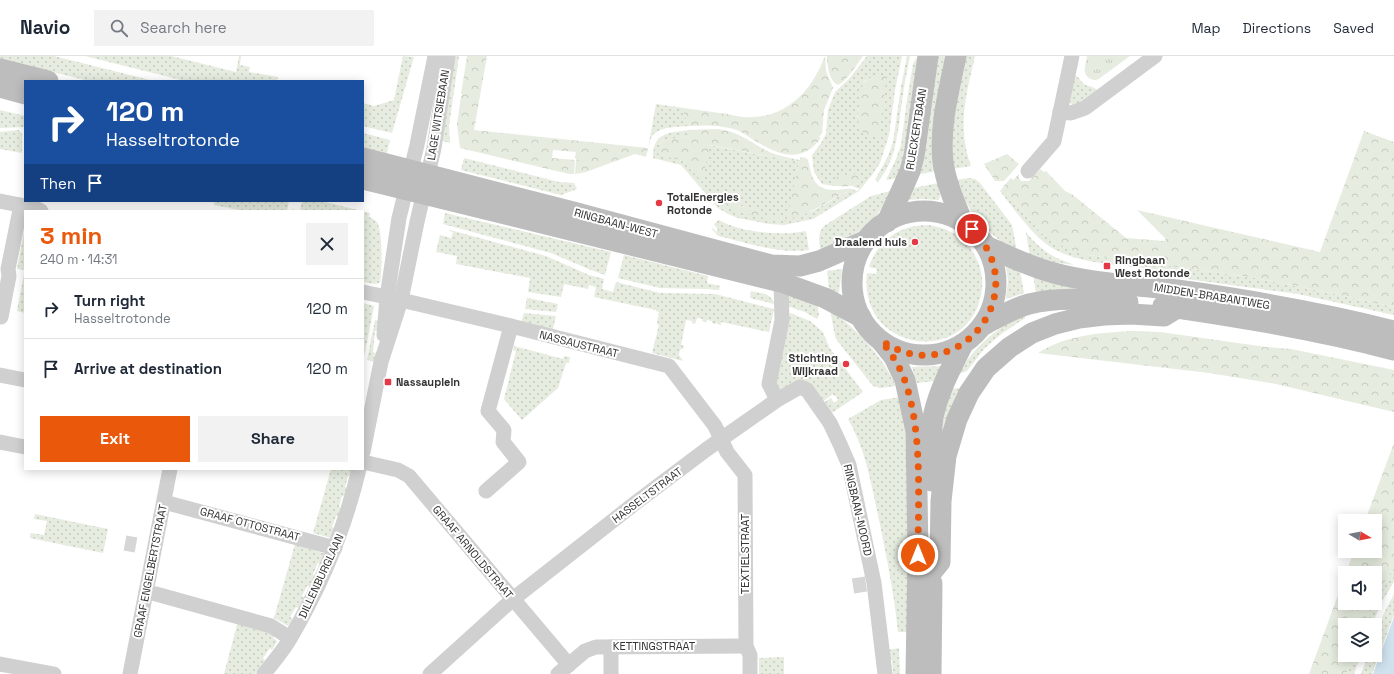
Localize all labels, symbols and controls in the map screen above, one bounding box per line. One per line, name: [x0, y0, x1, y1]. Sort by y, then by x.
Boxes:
search box: [94, 10, 374, 46]
text: Navio: [20, 15, 70, 40]
icon: search: [108, 17, 130, 39]
text: Search here: [140, 18, 227, 37]
text: Map: [1191, 19, 1221, 37]
text: Directions: [1243, 19, 1311, 37]
text: Saved: [1333, 19, 1374, 37]
street label: LAGE WITSIEBAAN: [424, 69, 452, 161]
street label: RUECKERTBAAN: [903, 87, 929, 171]
text: 120 m: [106, 93, 184, 129]
icon: right: [40, 96, 92, 148]
text: Hasseltrotonde: [106, 128, 240, 151]
icon: arrive: [84, 172, 106, 194]
text: Then: [40, 174, 76, 193]
place label: TotalEnergies Rotonde: [667, 190, 739, 217]
marker: TotalEnergies Rotonde: [654, 198, 664, 208]
street label: RINGBAAN-WEST: [573, 205, 660, 241]
pin: [955, 212, 989, 246]
icon: arrive: [961, 218, 983, 240]
text: 3 min: [40, 220, 102, 251]
button: close: [306, 223, 348, 265]
place label: Draaiend huis: [835, 235, 907, 249]
marker: Draaiend huis: [910, 237, 920, 247]
text: 240 m · 14:31: [40, 251, 118, 268]
place label: Ringbaan West Rotonde: [1115, 253, 1190, 280]
marker: Ringbaan West Rotonde: [1102, 261, 1112, 271]
street label: MIDDEN-BRABANTWEG: [1153, 280, 1271, 312]
text: Turn right: [74, 291, 145, 310]
icon: right: [40, 298, 62, 320]
text: 120 m: [306, 299, 348, 318]
text: Hasseltrotonde: [74, 310, 171, 327]
street label: NASSAUSTRAAT: [538, 327, 621, 361]
place label: Stichting Wijkraad: [789, 351, 838, 378]
icon: arrive: [40, 358, 62, 380]
text: Arrive at destination: [74, 359, 222, 378]
text: 120 m: [306, 359, 348, 378]
marker: Stichting Wijkraad: [841, 359, 851, 369]
place label: Nassauplein: [396, 375, 460, 389]
marker: Nassauplein: [383, 377, 393, 387]
button: Exit: [40, 416, 190, 462]
button: Share: [198, 416, 348, 462]
street label: RINGBAAN-NOORD: [841, 463, 875, 557]
street label: HASSELTSTRAAT: [609, 464, 685, 526]
street label: GRAAF ARNOLDSTRAAT: [430, 502, 517, 602]
street label: GRAAF ENGELBERTSTRAAT: [130, 503, 170, 639]
street label: GRAAF OTTOSTRAAT: [198, 504, 302, 544]
street label: TEXTIELSTRAAT: [738, 513, 752, 594]
north arrow: [1338, 514, 1382, 558]
map controls: [1338, 514, 1382, 662]
street label: DILLENBURGLAAN: [295, 532, 347, 620]
position arrow: [897, 534, 939, 576]
button: sound: [1338, 566, 1382, 610]
button: layers: [1338, 618, 1382, 662]
street label: KETTINGSTRAAT: [613, 639, 696, 653]

